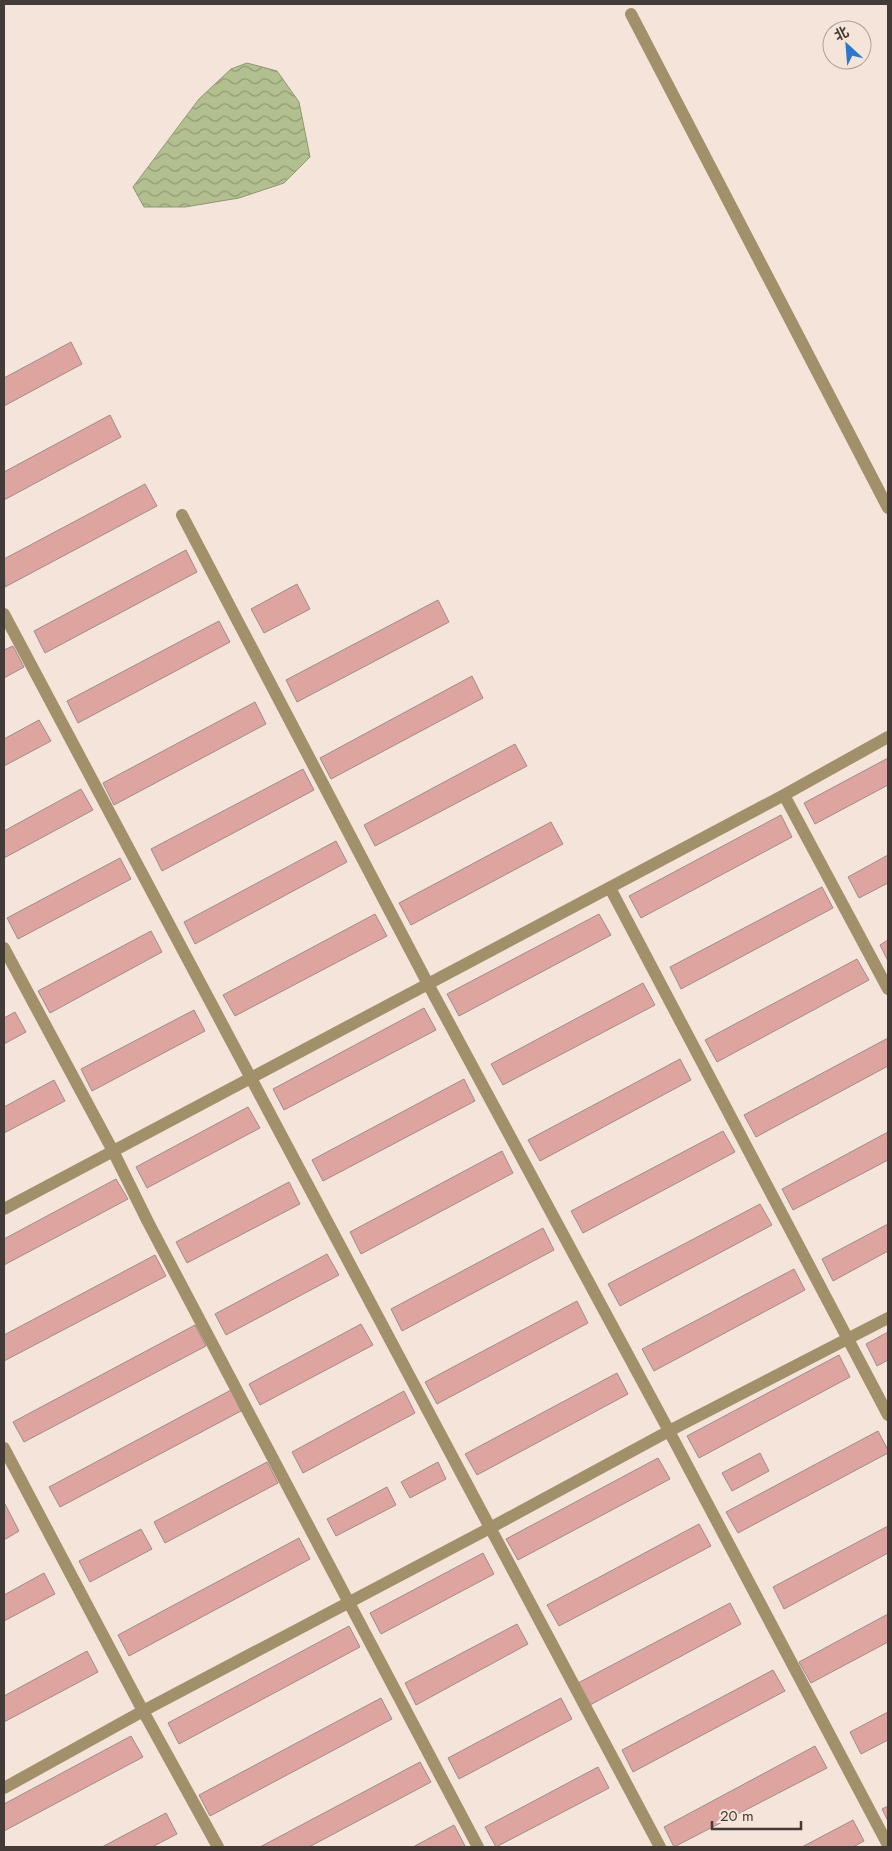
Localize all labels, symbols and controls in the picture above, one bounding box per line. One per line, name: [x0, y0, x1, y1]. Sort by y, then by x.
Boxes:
north arrow: [822, 20, 872, 70]
text: 北: [831, 21, 852, 45]
scale bar: [712, 1798, 801, 1830]
text: 20 m: [720, 1805, 754, 1827]

